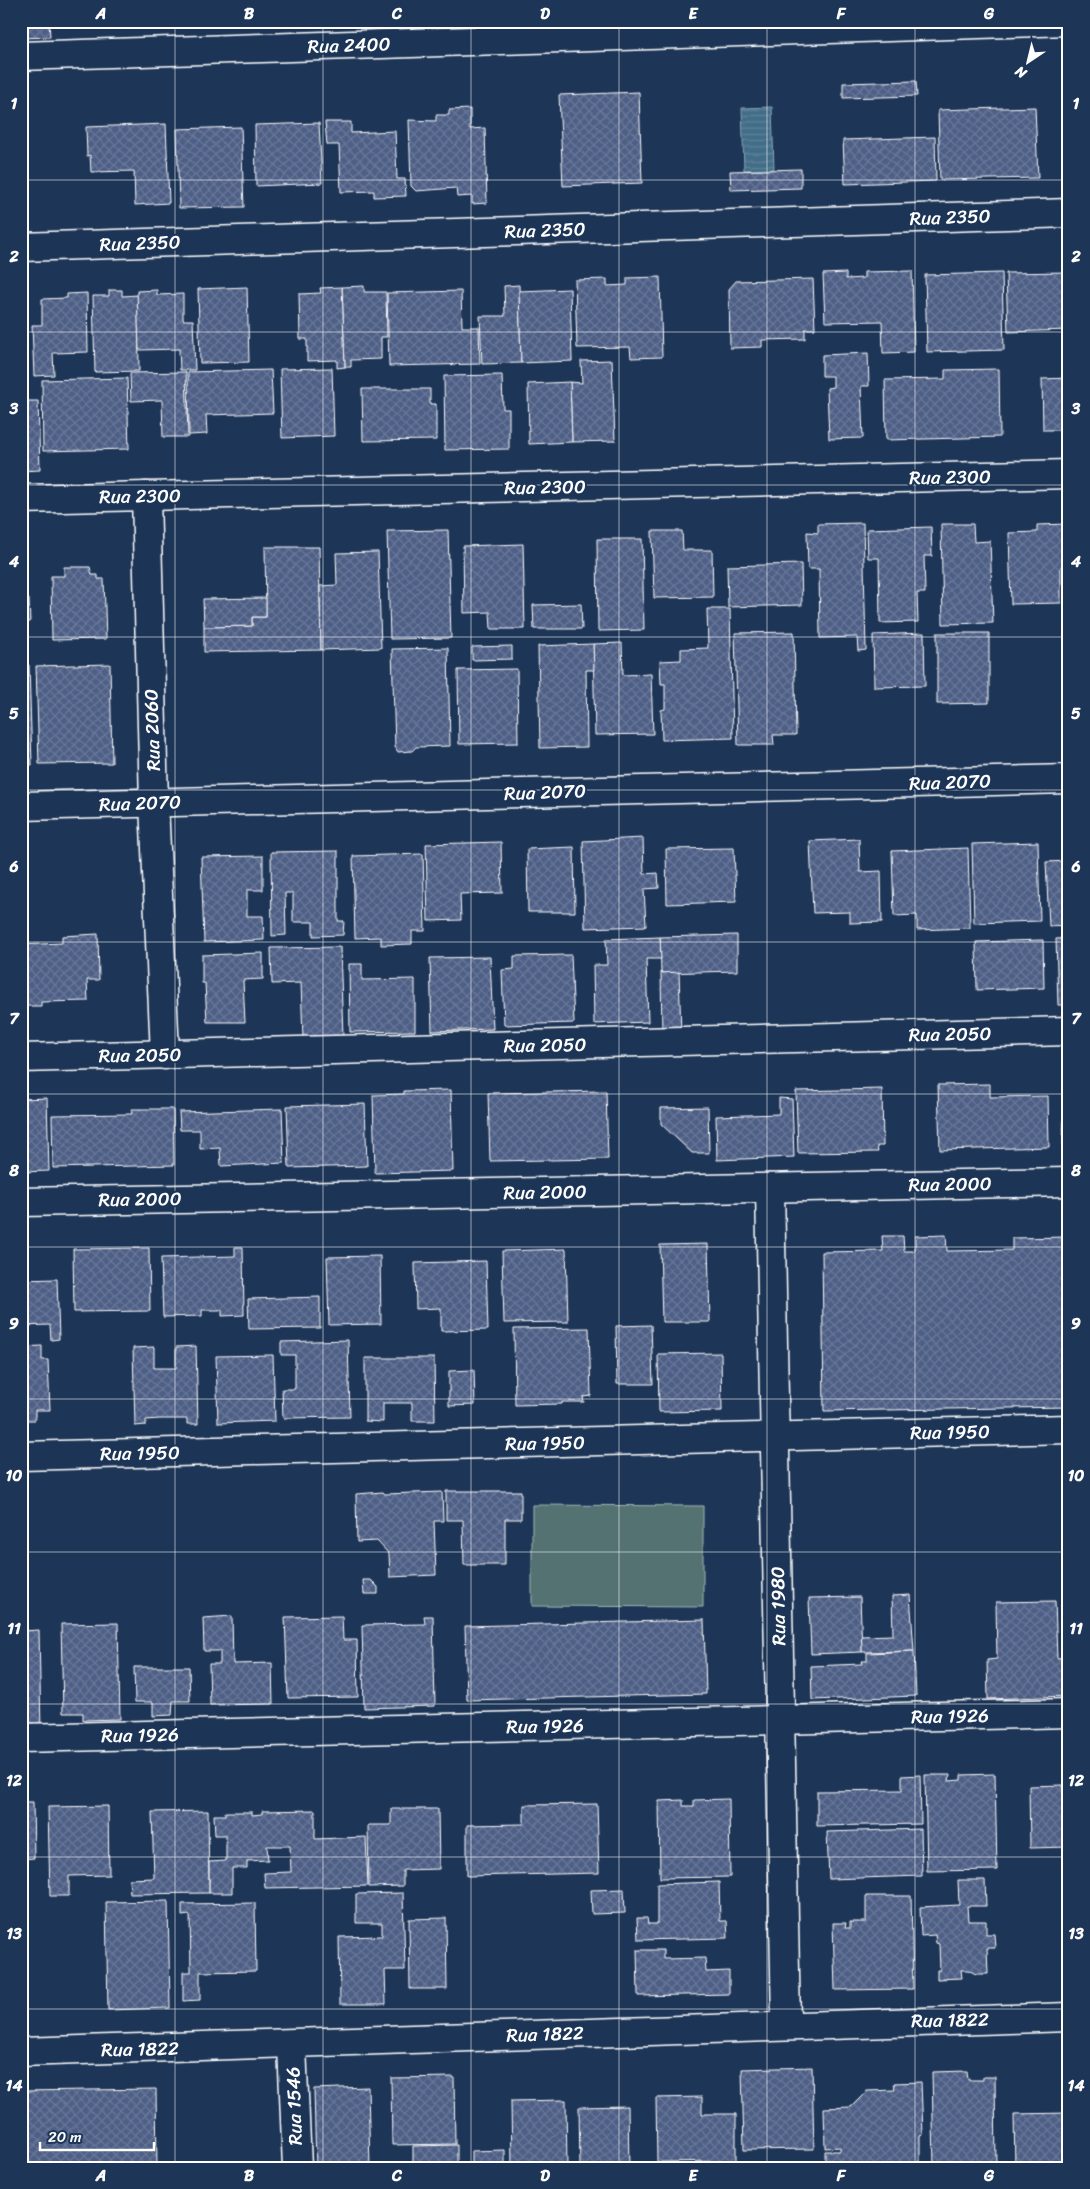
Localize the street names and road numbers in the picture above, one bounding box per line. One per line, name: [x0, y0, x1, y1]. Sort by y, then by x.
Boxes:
street label: Rua 2400: [307, 27, 391, 63]
street label: Rua 2350: [909, 199, 991, 235]
street label: Rua 2350: [504, 212, 586, 248]
street label: Rua 2350: [99, 225, 181, 261]
street label: Rua 2300: [909, 460, 991, 494]
street label: Rua 2300: [504, 470, 586, 504]
street label: Rua 2300: [99, 479, 181, 513]
street label: Rua 2060: [134, 688, 170, 772]
street label: Rua 2070: [908, 764, 992, 800]
street label: Rua 2070: [503, 774, 587, 810]
street label: Rua 2070: [98, 785, 182, 821]
street label: Rua 2050: [908, 1017, 992, 1051]
street label: Rua 2050: [503, 1028, 587, 1062]
street label: Rua 2050: [98, 1038, 182, 1072]
street label: Rua 2000: [908, 1167, 992, 1201]
street label: Rua 2000: [503, 1175, 587, 1209]
street label: Rua 2000: [98, 1182, 182, 1216]
street label: Rua 1950: [910, 1415, 990, 1449]
street label: Rua 1950: [505, 1426, 585, 1460]
street label: Rua 1950: [100, 1436, 180, 1470]
street label: Rua 1980: [761, 1566, 795, 1646]
street label: Rua 1926: [911, 1699, 989, 1733]
street label: Rua 1926: [506, 1709, 584, 1743]
street label: Rua 1926: [101, 1718, 179, 1752]
street label: Rua 1822: [911, 2003, 989, 2037]
street label: Rua 1822: [506, 2016, 584, 2052]
street label: Rua 1822: [101, 2032, 179, 2066]
street label: Rua 1546: [276, 2066, 312, 2146]

